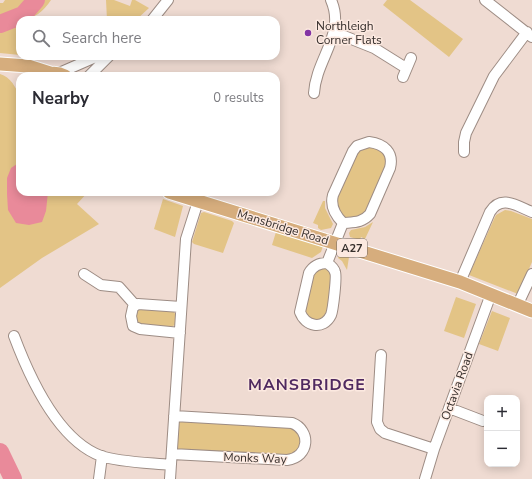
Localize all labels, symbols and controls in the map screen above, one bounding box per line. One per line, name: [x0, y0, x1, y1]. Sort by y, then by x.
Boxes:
search box: [16, 16, 280, 60]
place label: Northleigh Corner Flats: [316, 18, 382, 48]
icon: search: [30, 27, 52, 49]
text: Search here: [62, 28, 142, 48]
marker: Northleigh Corner Flats: [303, 28, 313, 38]
text: Nearby: [32, 87, 89, 110]
text: 0 results: [213, 89, 264, 107]
street label: Mansbridge Road: [235, 206, 331, 248]
road number: A27: [337, 239, 367, 257]
street label: Octavia Road: [437, 350, 477, 422]
district label: MANSBRIDGE: [248, 374, 366, 396]
map controls: [484, 395, 520, 467]
button: +: [484, 395, 520, 431]
button: −: [484, 431, 520, 467]
street label: Monks Way: [223, 449, 288, 467]

